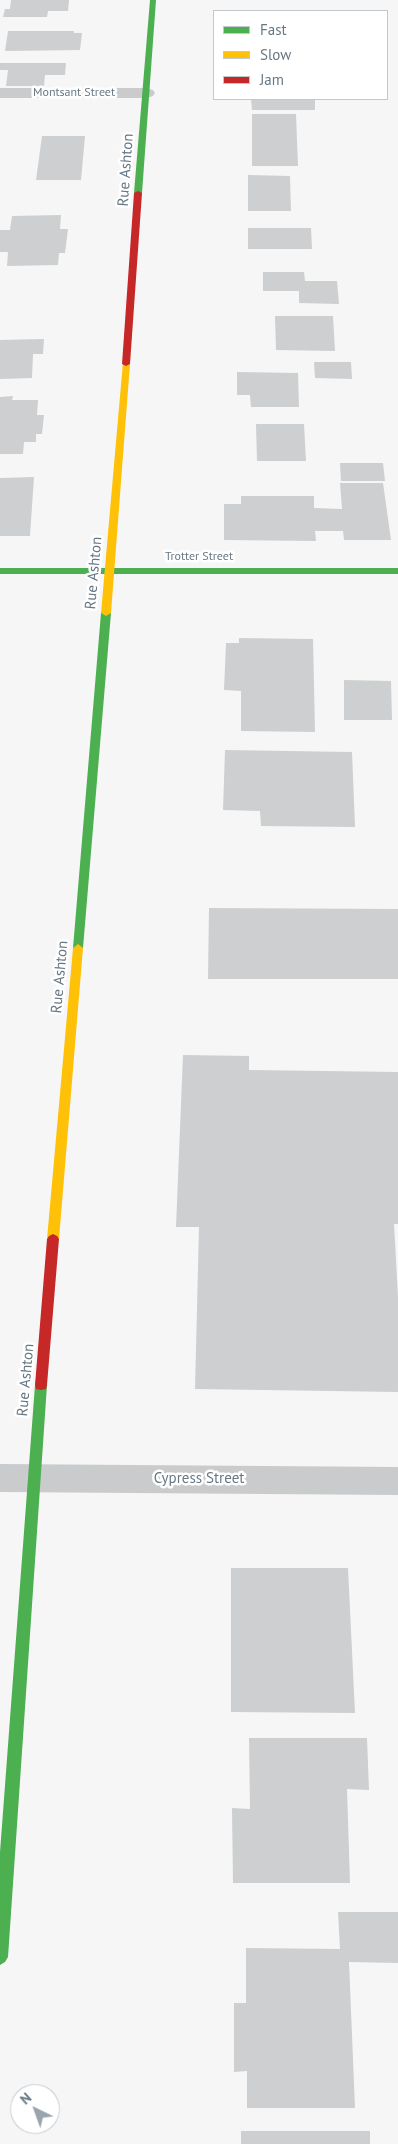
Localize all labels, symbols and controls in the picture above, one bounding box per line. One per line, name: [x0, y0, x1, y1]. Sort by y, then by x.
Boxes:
legend: [213, 10, 388, 100]
text: Fast: [260, 20, 287, 39]
text: Slow: [260, 45, 291, 64]
text: Jam: [260, 70, 284, 89]
street label: Montsant Street: [33, 86, 115, 100]
street label: Rue Ashton: [114, 133, 138, 207]
street label: Rue Ashton: [82, 536, 106, 610]
street label: Trotter Street: [165, 550, 233, 564]
street label: Rue Ashton: [48, 940, 72, 1014]
street label: Rue Ashton: [14, 1343, 38, 1417]
street label: Cypress Street: [154, 1470, 244, 1488]
north arrow: [10, 2084, 60, 2134]
text: N: [16, 2089, 35, 2108]

